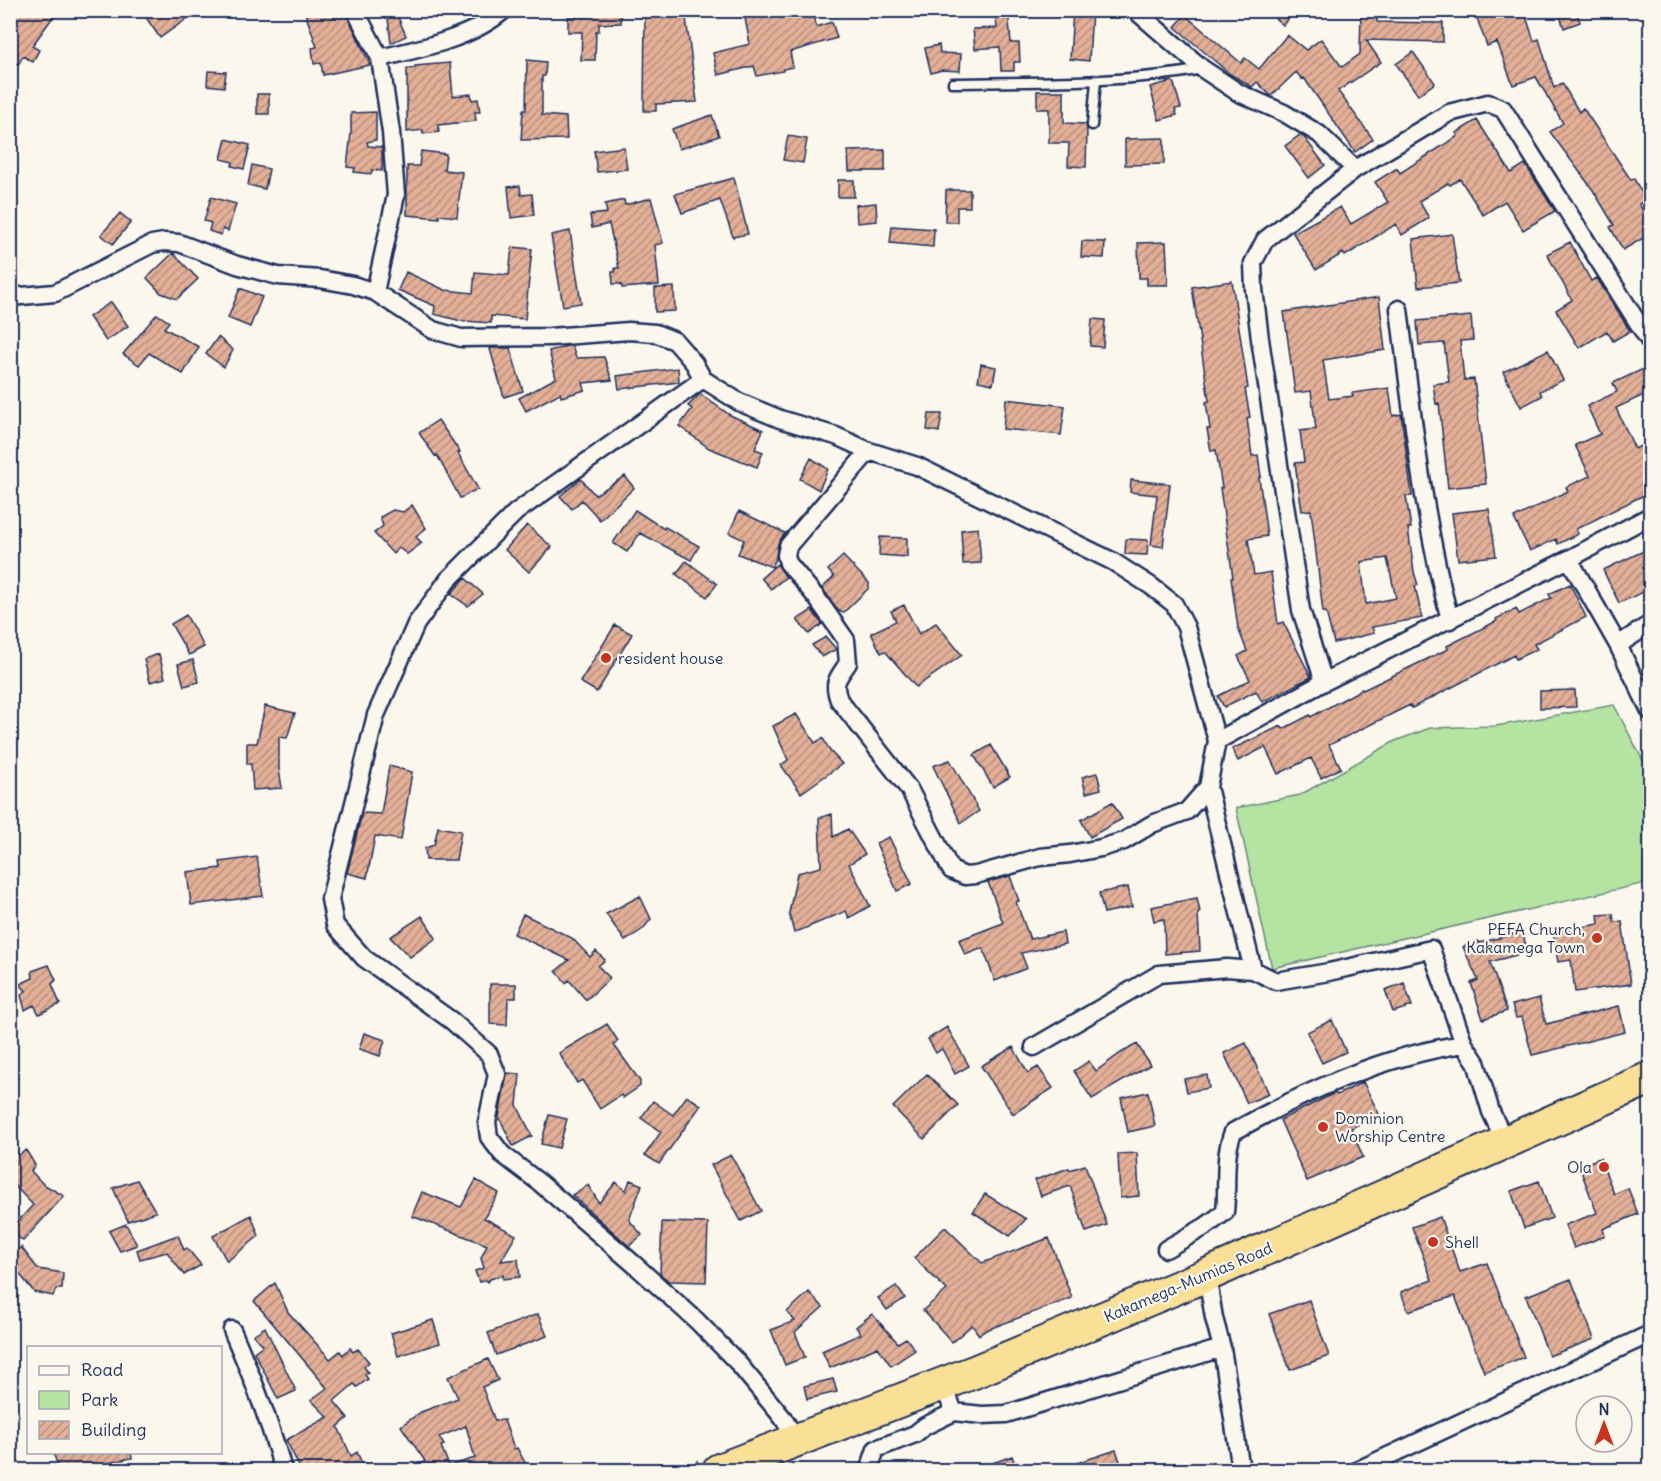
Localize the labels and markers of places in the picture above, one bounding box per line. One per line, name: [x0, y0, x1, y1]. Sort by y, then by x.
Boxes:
place label: resident house: [618, 648, 723, 668]
marker: resident house: [599, 651, 613, 665]
place label: PEFA Church, Kakamega Town: [1466, 919, 1585, 957]
marker: PEFA Church, Kakamega Town: [1590, 931, 1604, 945]
place label: Dominion Worship Centre: [1335, 1108, 1445, 1146]
marker: Dominion Worship Centre: [1316, 1120, 1330, 1134]
place label: Ola: [1567, 1157, 1592, 1177]
marker: Ola: [1597, 1160, 1611, 1174]
place label: Shell: [1445, 1232, 1479, 1252]
marker: Shell: [1426, 1235, 1440, 1249]

